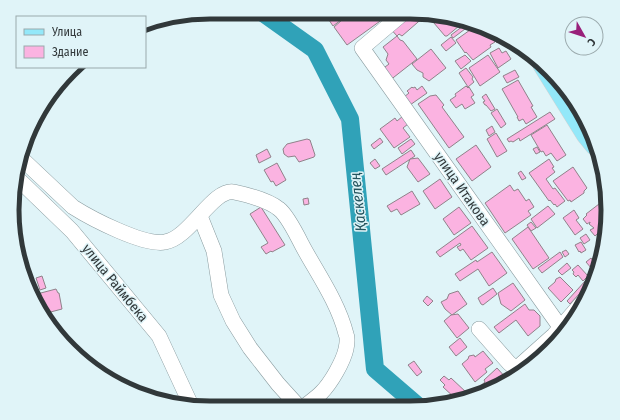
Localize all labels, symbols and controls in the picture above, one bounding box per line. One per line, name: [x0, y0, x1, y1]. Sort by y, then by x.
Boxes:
legend: [16, 16, 146, 68]
north arrow: [564, 16, 604, 56]
text: Улица: [51, 25, 82, 39]
text: С: [584, 36, 598, 48]
text: Здание: [52, 45, 88, 59]
street label: улица Итакова: [430, 149, 494, 229]
water label: Қаскелең: [346, 171, 370, 233]
street label: улица Раймбека: [78, 241, 152, 325]

